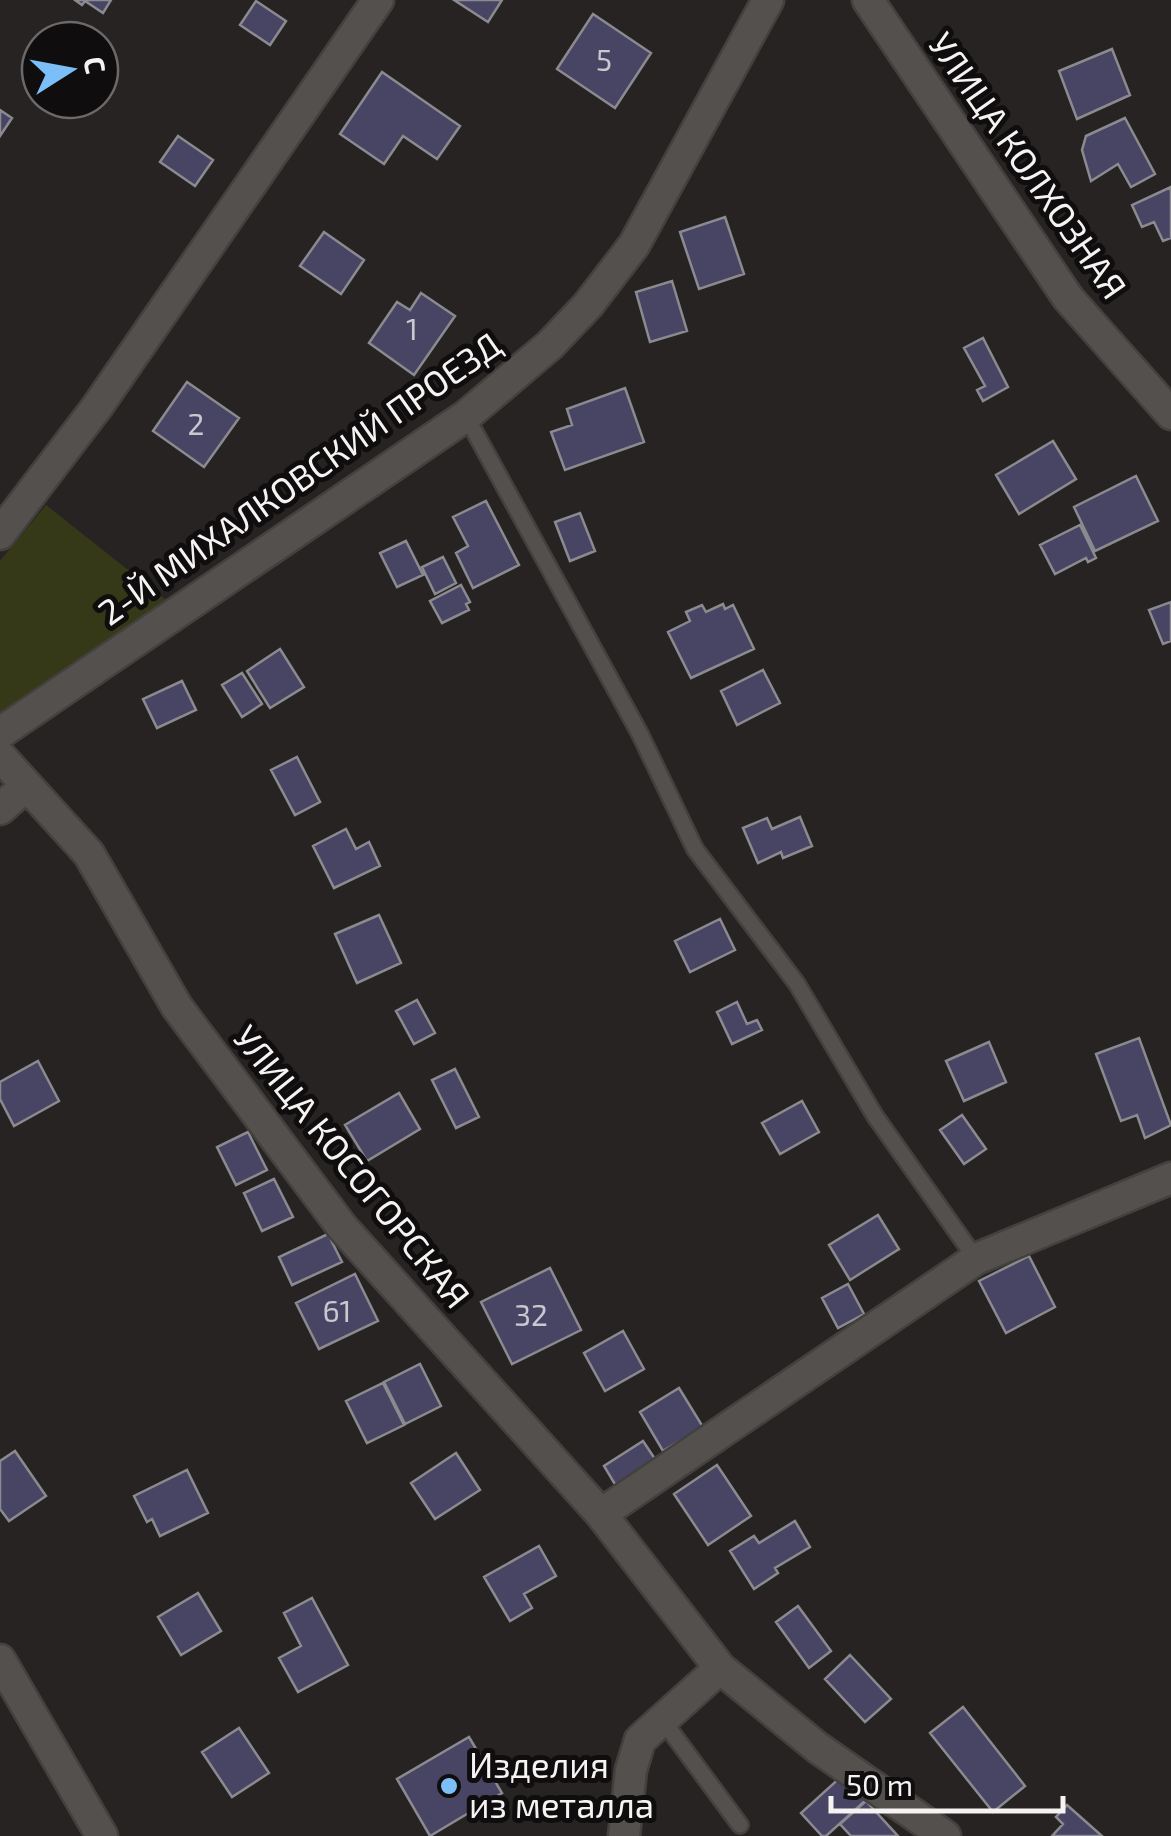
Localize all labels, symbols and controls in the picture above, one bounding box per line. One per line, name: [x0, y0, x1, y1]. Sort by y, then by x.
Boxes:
north arrow: [20, 20, 120, 120]
street label: УЛИЦА КОЛХОЗНАЯ: [921, 24, 1136, 306]
house number: 5: [596, 41, 612, 77]
text: С: [77, 54, 114, 76]
house number: 1: [406, 310, 418, 346]
street label: 2-Й МИХАЛКОВСКИЙ ПРОЕЗД: [90, 322, 508, 633]
house number: 2: [188, 405, 204, 441]
street label: УЛИЦА КОСОГОРСКАЯ: [226, 1016, 480, 1316]
house number: 61: [322, 1292, 352, 1328]
house number: 32: [514, 1296, 548, 1332]
place label: Изделия из металла: [469, 1743, 654, 1825]
scale bar: [831, 1751, 1064, 1813]
text: 50 m: [846, 1766, 913, 1802]
marker: Изделия из металла: [438, 1775, 460, 1797]

